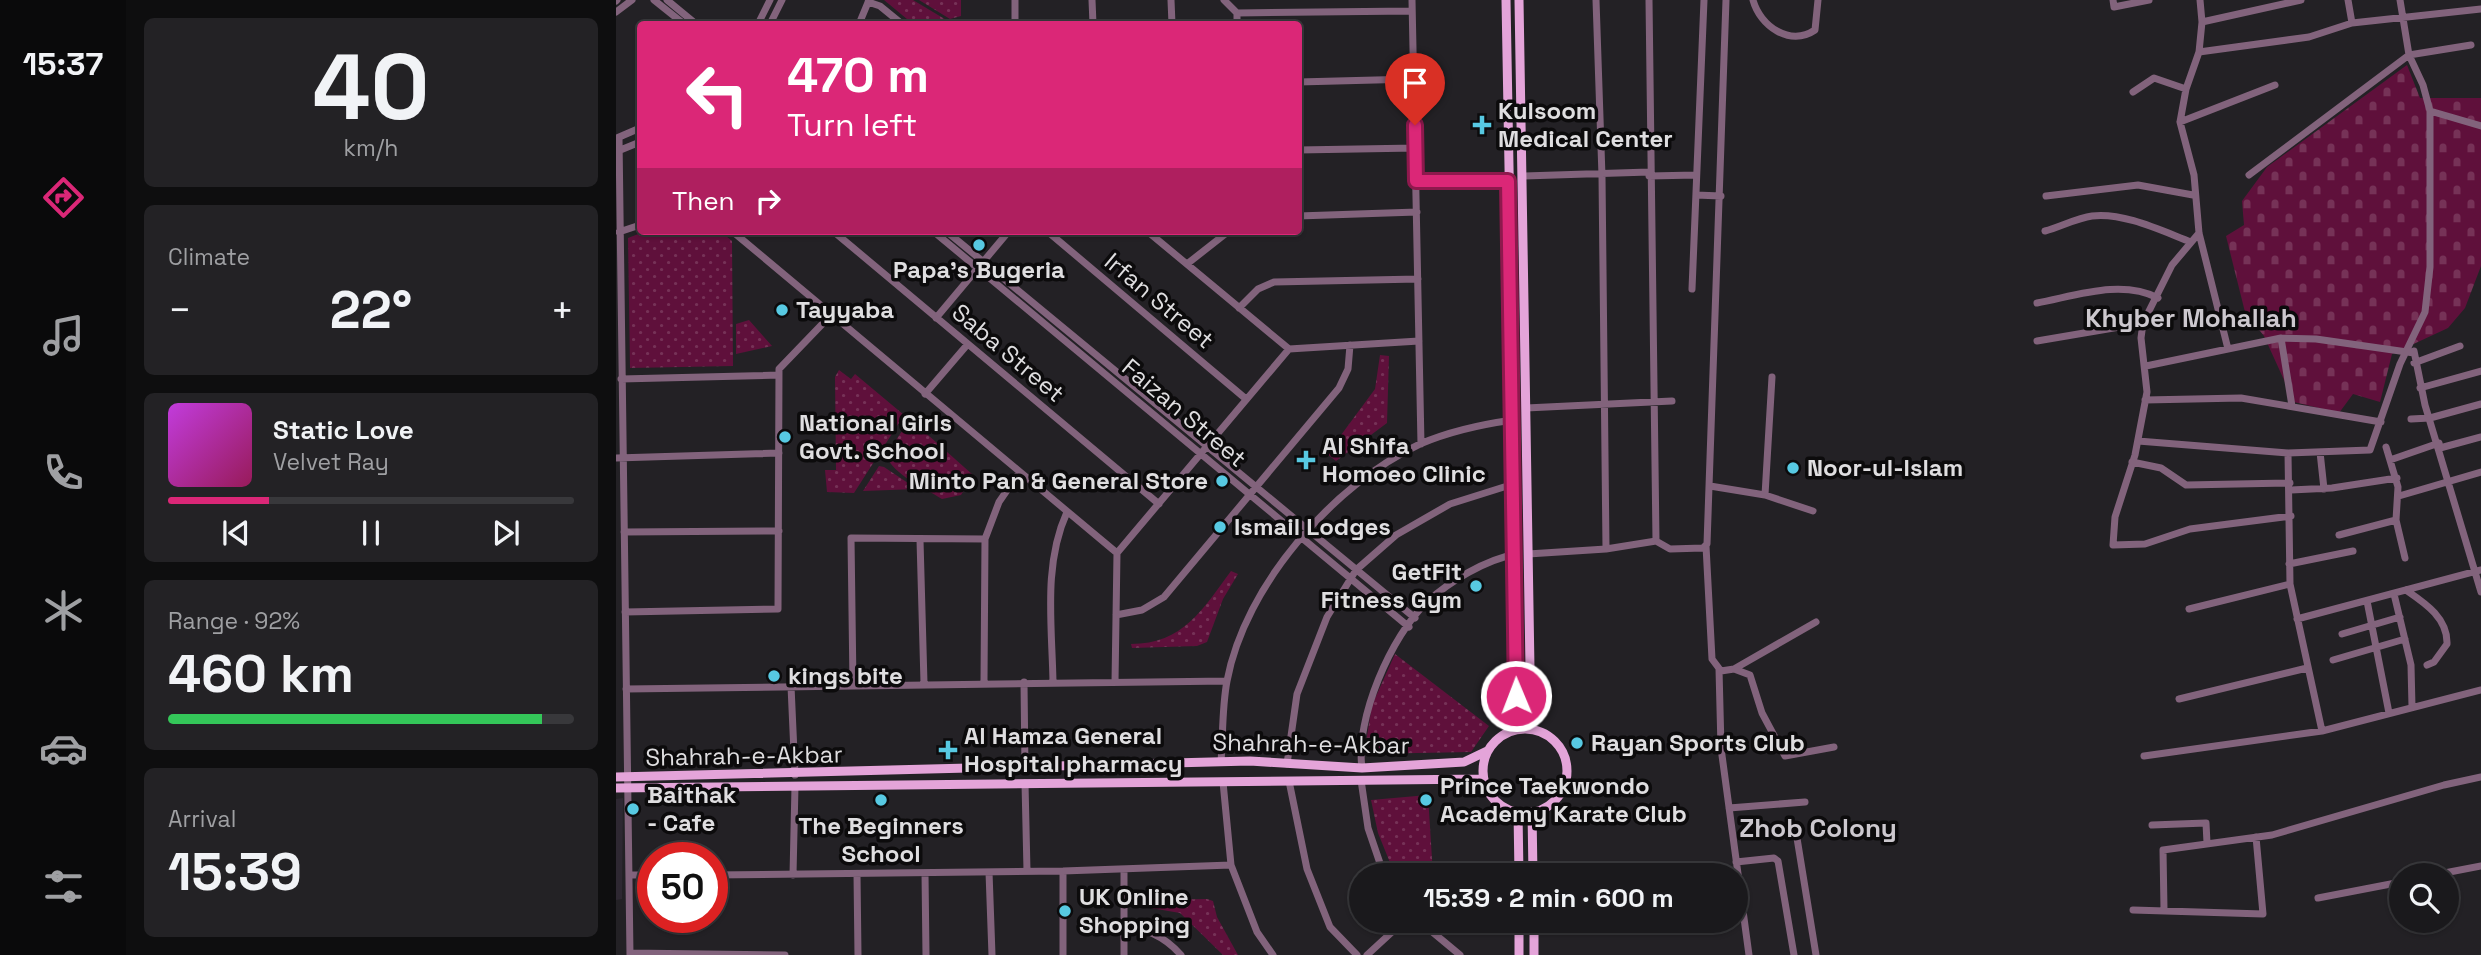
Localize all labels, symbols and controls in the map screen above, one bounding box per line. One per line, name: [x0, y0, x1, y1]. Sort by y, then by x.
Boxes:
text: 40: [313, 29, 429, 146]
text: 15:37: [23, 44, 103, 84]
text: 470 m: [787, 44, 929, 106]
icon: left: [672, 49, 763, 140]
pin: [1385, 53, 1445, 125]
icon: arrive: [1396, 64, 1434, 102]
place label: Kulsoom Medical Center: [1498, 95, 1673, 154]
text: Turn left: [787, 105, 917, 145]
marker: Kulsoom Medical Center: [1472, 115, 1492, 135]
text: km/h: [344, 133, 398, 163]
icon: directions: [39, 173, 88, 222]
icon: right: [749, 182, 787, 220]
text: Then: [672, 184, 735, 218]
marker: Papa's Bugeria: [971, 237, 987, 253]
text: Climate: [168, 242, 250, 272]
street label: Irfan Street: [1098, 246, 1220, 355]
place label: Papa's Bugeria: [893, 254, 1065, 285]
text: 22°: [330, 277, 412, 343]
text: −: [168, 286, 192, 334]
text: +: [550, 286, 574, 334]
place label: Tayyaba: [796, 294, 894, 325]
street label: Saba Street: [946, 297, 1071, 409]
district label: Khyber Mohallah: [2085, 301, 2297, 335]
marker: Tayyaba: [774, 302, 790, 318]
icon: music: [39, 311, 88, 360]
street label: Faizan Street: [1116, 352, 1253, 474]
place label: National Girls Govt. School: [799, 407, 952, 466]
text: Static Love: [273, 413, 414, 447]
marker: National Girls Govt. School: [777, 429, 793, 445]
place label: Al Shifa Homoeo Clinic: [1322, 430, 1486, 489]
text: Velvet Ray: [273, 447, 389, 477]
icon: phone: [39, 448, 88, 497]
marker: Al Shifa Homoeo Clinic: [1296, 450, 1316, 470]
place label: Noor-ul-Islam: [1807, 452, 1963, 483]
marker: Noor-ul-Islam: [1785, 460, 1801, 476]
place label: Minto Pan & General Store: [909, 465, 1208, 496]
marker: Minto Pan & General Store: [1214, 473, 1230, 489]
place label: Ismail Lodges: [1234, 511, 1391, 542]
icon: previous: [217, 514, 255, 552]
icon: pause: [352, 514, 390, 552]
icon: next: [487, 514, 525, 552]
marker: Ismail Lodges: [1212, 519, 1228, 535]
place label: GetFit Fitness Gym: [1321, 556, 1462, 615]
marker: GetFit Fitness Gym: [1468, 578, 1484, 594]
icon: climate: [39, 586, 88, 635]
text: Range · 92%: [168, 606, 300, 636]
text: 460 km: [168, 641, 354, 707]
position arrow: [1479, 659, 1553, 733]
place label: kings bite: [788, 660, 903, 691]
marker: kings bite: [766, 668, 782, 684]
place label: Al Hamza General Hospital pharmacy: [964, 720, 1182, 779]
icon: car: [39, 724, 88, 773]
street label: Shahrah-e-Akbar: [1212, 726, 1410, 761]
place label: Rayan Sports Club: [1591, 727, 1805, 758]
marker: Rayan Sports Club: [1569, 735, 1585, 751]
street label: Shahrah-e-Akbar: [645, 738, 843, 773]
marker: Al Hamza General Hospital pharmacy: [938, 740, 958, 760]
place label: Prince Taekwondo Academy Karate Club: [1440, 770, 1687, 829]
place label: Baithak - Cafe: [647, 779, 737, 838]
marker: The Beginners School: [873, 792, 889, 808]
marker: Prince Taekwondo Academy Karate Club: [1418, 792, 1434, 808]
marker: Baithak - Cafe: [625, 801, 641, 817]
text: Arrival: [168, 804, 236, 834]
place label: The Beginners School: [798, 810, 964, 869]
district label: Zhob Colony: [1739, 811, 1897, 845]
text: 15:39: [168, 839, 302, 905]
speed limit sign: 50: [637, 842, 728, 933]
icon: filters: [39, 862, 88, 911]
map controls: [2389, 863, 2459, 933]
button: search: [2389, 863, 2459, 933]
place label: UK Online Shopping: [1079, 881, 1190, 940]
text: 15:39 · 2 min · 600 m: [1423, 881, 1674, 915]
marker: UK Online Shopping: [1057, 903, 1073, 919]

